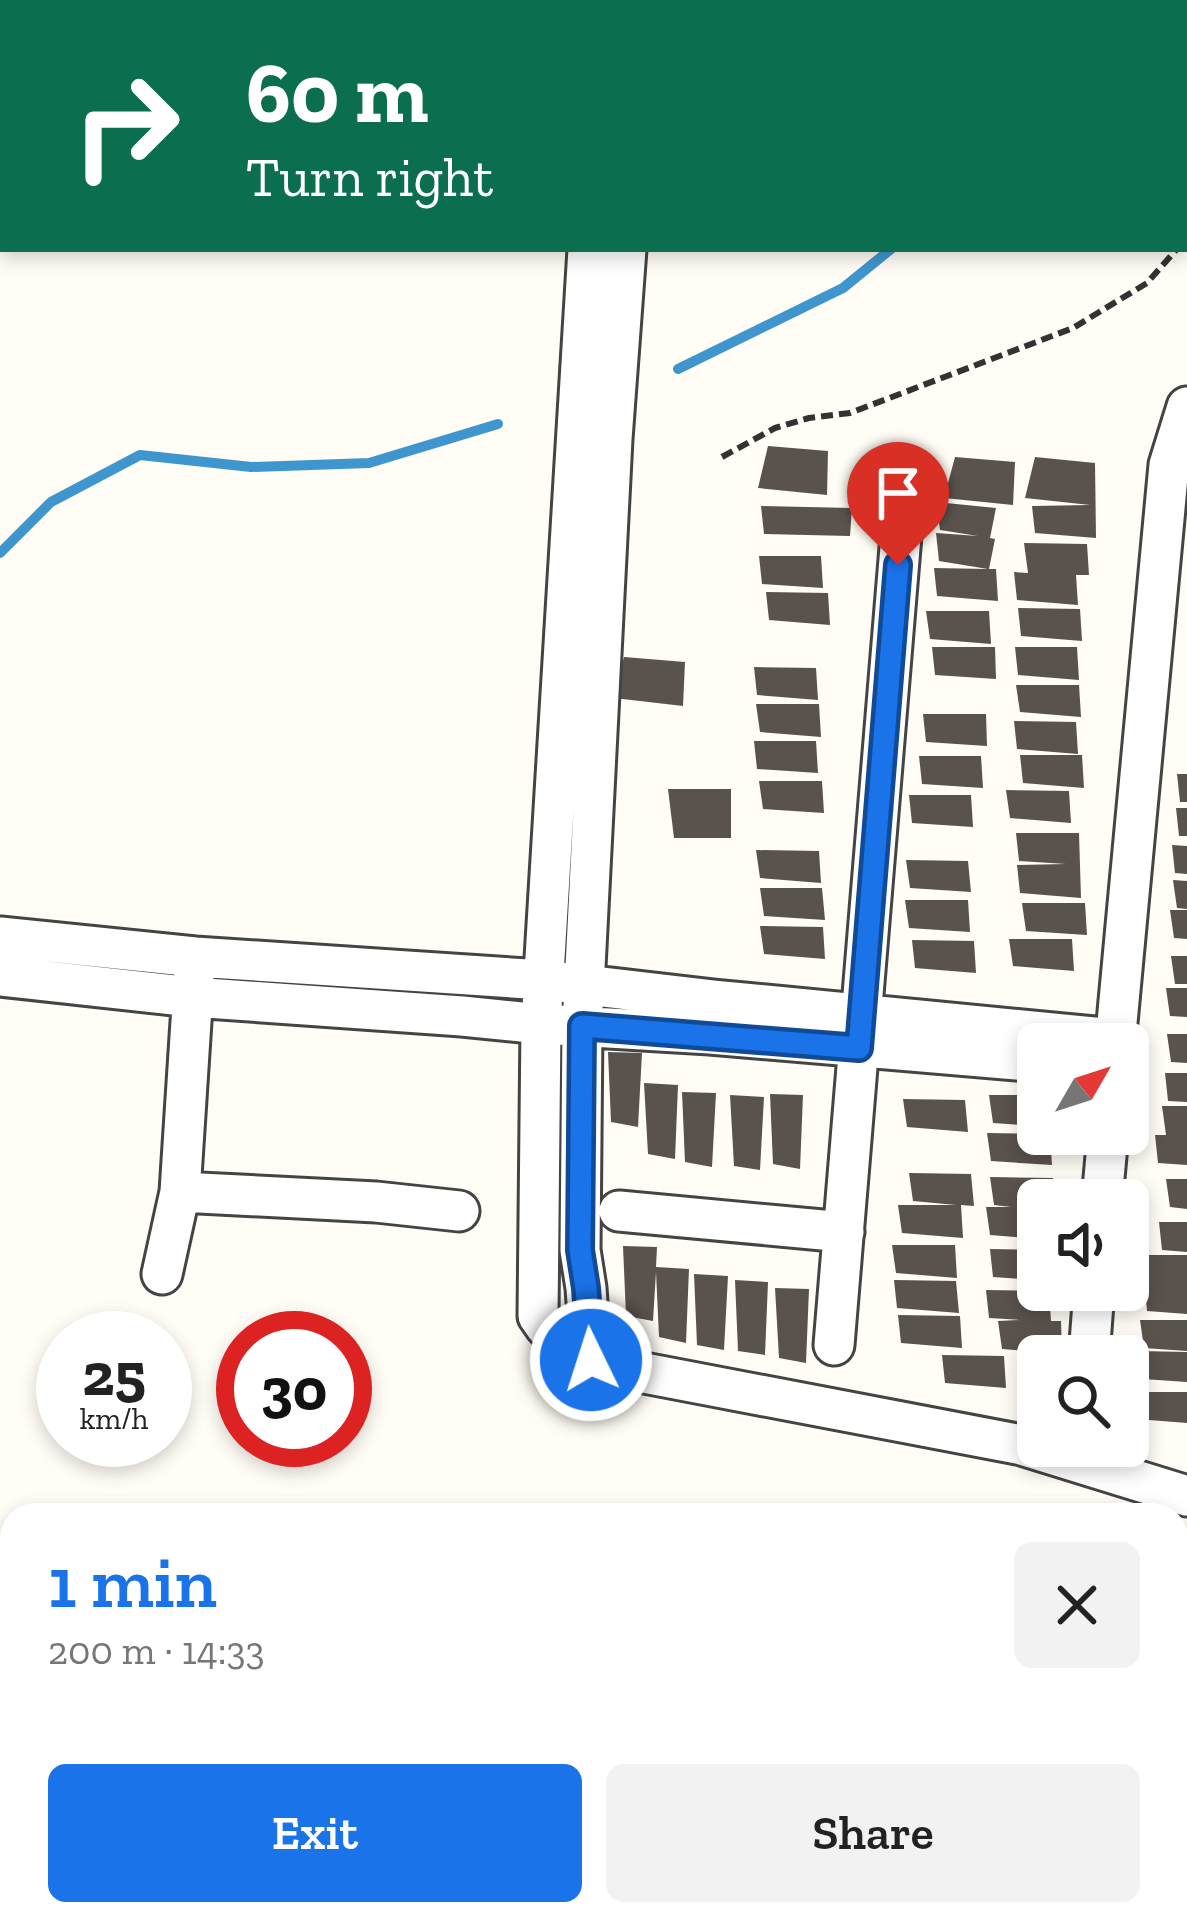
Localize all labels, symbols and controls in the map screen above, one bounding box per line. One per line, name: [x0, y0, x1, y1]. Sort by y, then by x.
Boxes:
text: 60 m: [246, 43, 429, 144]
icon: right: [48, 48, 204, 204]
text: Turn right: [246, 145, 493, 210]
pin: [847, 442, 949, 565]
icon: arrive: [865, 460, 931, 526]
north arrow: [1017, 1023, 1149, 1155]
map controls: [1017, 1023, 1149, 1467]
button: sound: [1017, 1179, 1149, 1311]
position arrow: [528, 1297, 654, 1423]
speed limit sign: 30: [216, 1311, 372, 1467]
button: search: [1017, 1335, 1149, 1467]
text: 25: [82, 1338, 146, 1410]
text: km/h: [80, 1401, 148, 1437]
text: 1 min: [48, 1539, 217, 1625]
button: close: [1014, 1542, 1140, 1668]
text: 200 m · 14:33: [48, 1627, 265, 1674]
button: Exit: [48, 1764, 582, 1902]
button: Share: [606, 1764, 1140, 1902]

